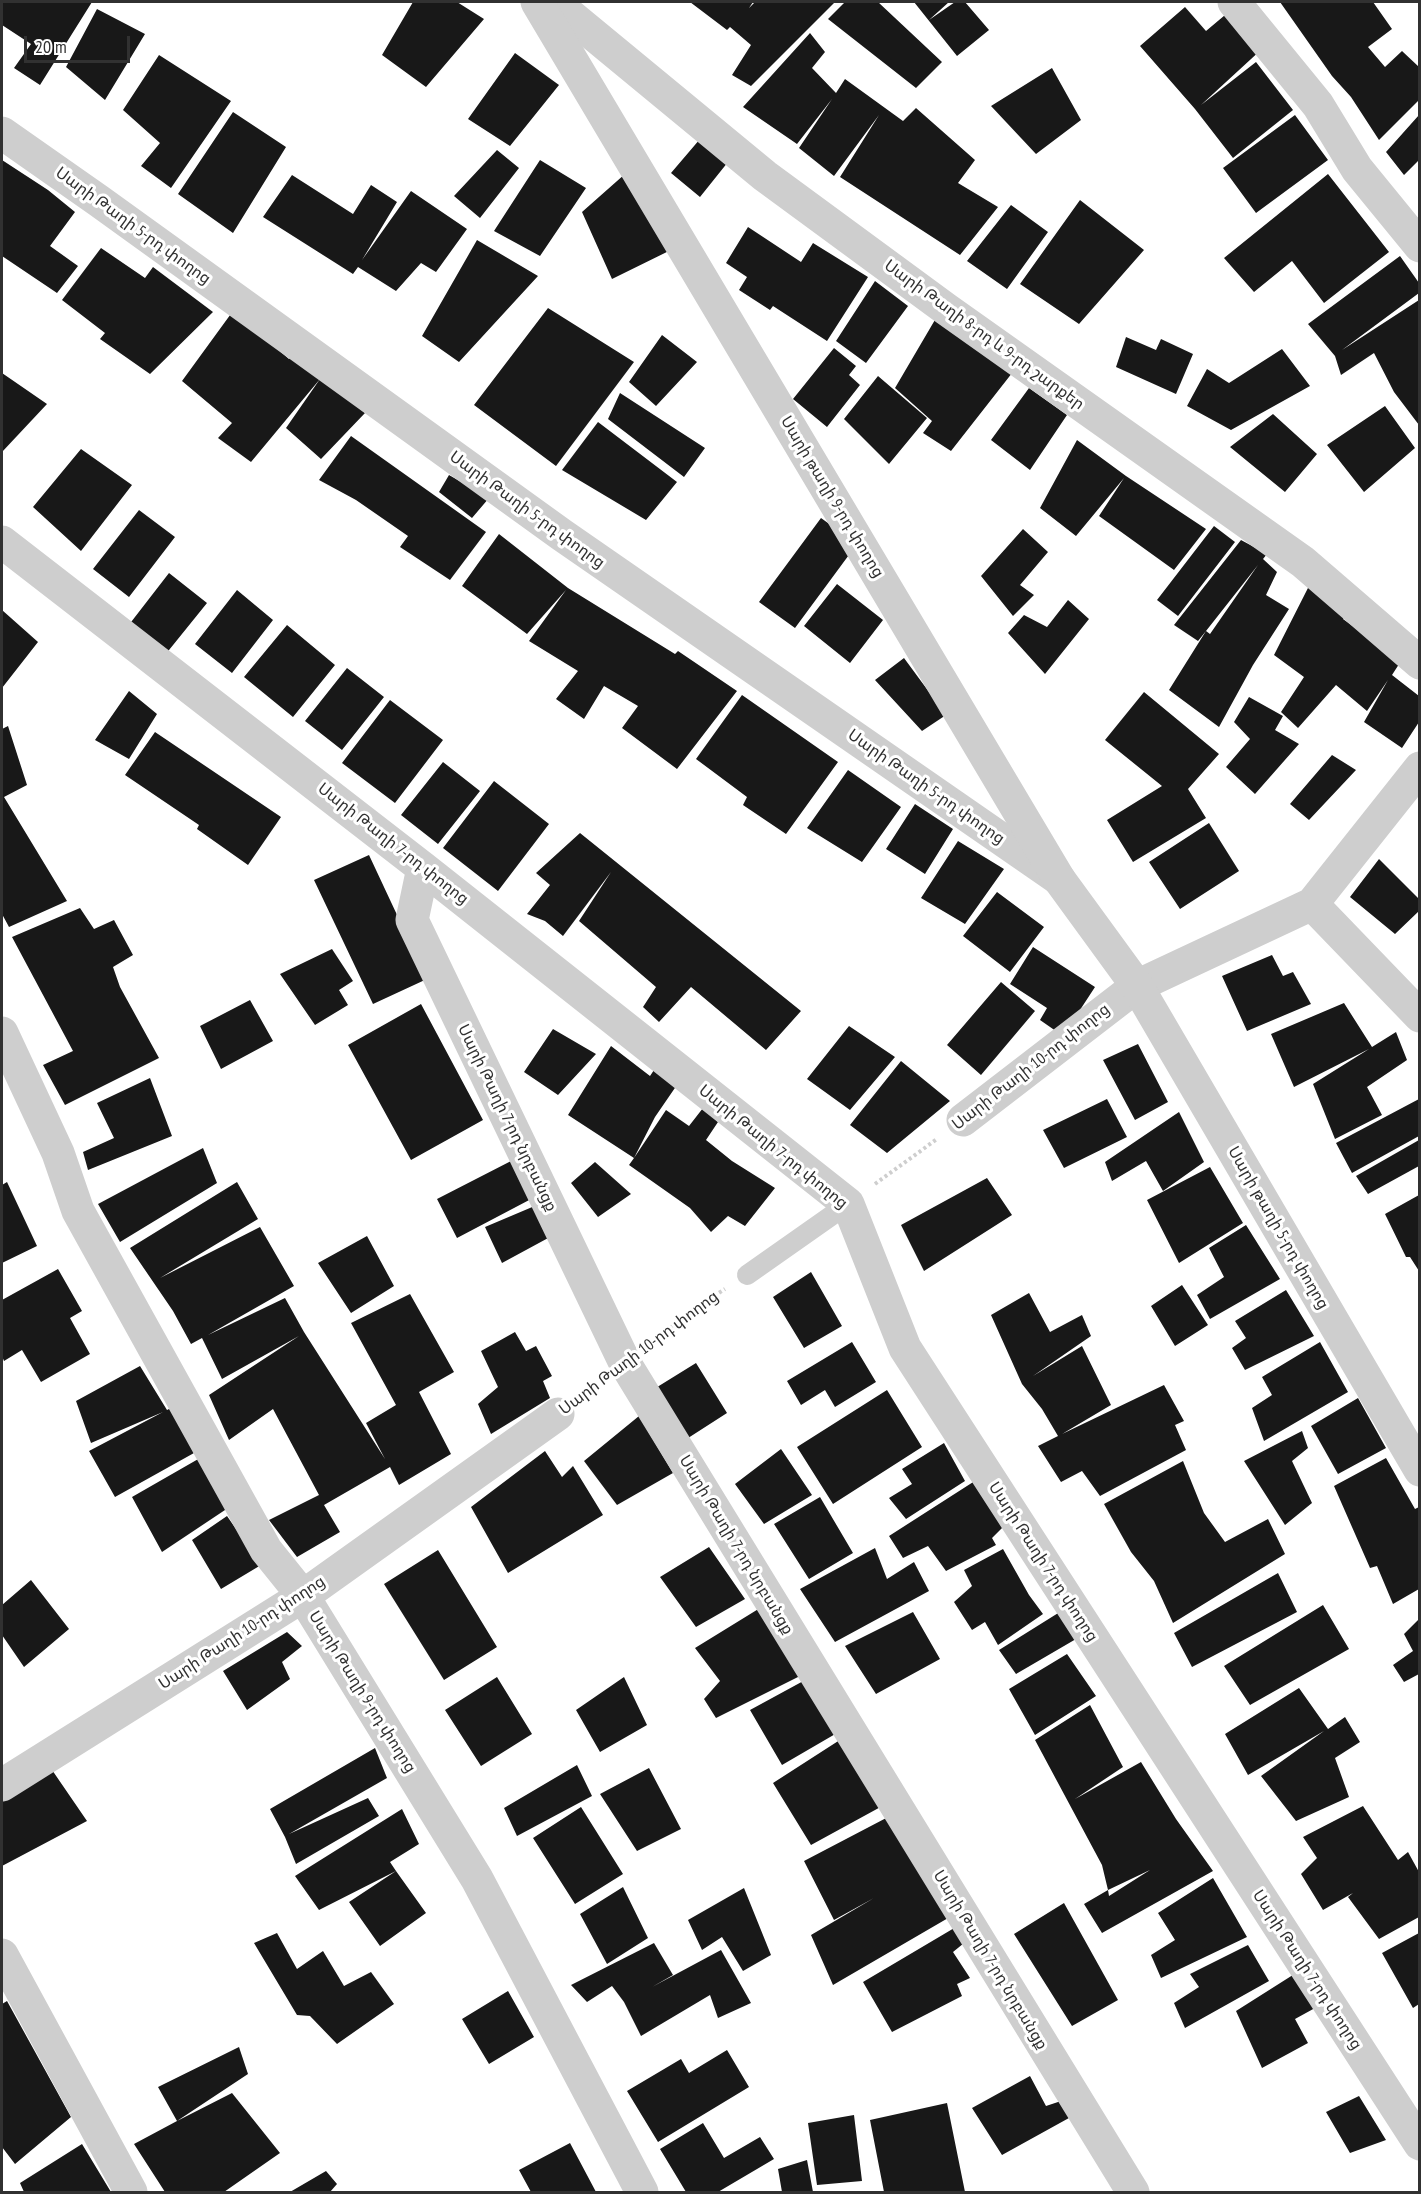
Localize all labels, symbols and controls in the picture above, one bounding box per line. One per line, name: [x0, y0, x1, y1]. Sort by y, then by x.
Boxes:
scale bar: [27, 24, 134, 62]
text: 20 m: [35, 35, 67, 58]
street label: Սարի Թաղի 5-րդ փողոց: [52, 163, 214, 289]
street label: Սարի Թաղի 8-րդ և 9-րդ շարքեր: [880, 256, 1088, 414]
street label: Սարի թաղի 9-րդ փողոց: [776, 413, 888, 581]
street label: Սարի Թաղի 5-րդ փողոց: [446, 447, 608, 573]
street label: Սարի Թաղի 5-րդ փողոց: [844, 725, 1008, 849]
street label: Սարի Թաղի 7-րդ փողոց: [314, 779, 472, 909]
street label: Սարի Թաղի 10-րդ փողոց: [948, 1000, 1114, 1134]
street label: Սարի Թաղի 7-րդ նրբանցք: [453, 1021, 561, 1215]
street label: Սարի Թաղի 7-րդ փողոց: [695, 1081, 851, 1213]
street label: Սարի թաղի 5-րդ փողոց: [1223, 1143, 1333, 1313]
street label: Սարի Թաղի 10-րդ փողոց: [556, 1287, 722, 1419]
street label: Սարի Թաղի 7-րդ նրբանցք: [675, 1452, 797, 1638]
street label: Սարի Թաղի 7-րդ փողոց: [984, 1479, 1102, 1645]
street label: Սարի Թաղի 10-րդ փողոց: [155, 1572, 329, 1694]
street label: Սարի Թաղի 9-րդ փողոց: [304, 1608, 420, 1776]
street label: Սարի Թաղի 7-րդ նրբանցք: [929, 1867, 1051, 2053]
street label: Սարի Թաղի 7-րդ փողոց: [1248, 1887, 1366, 2053]

